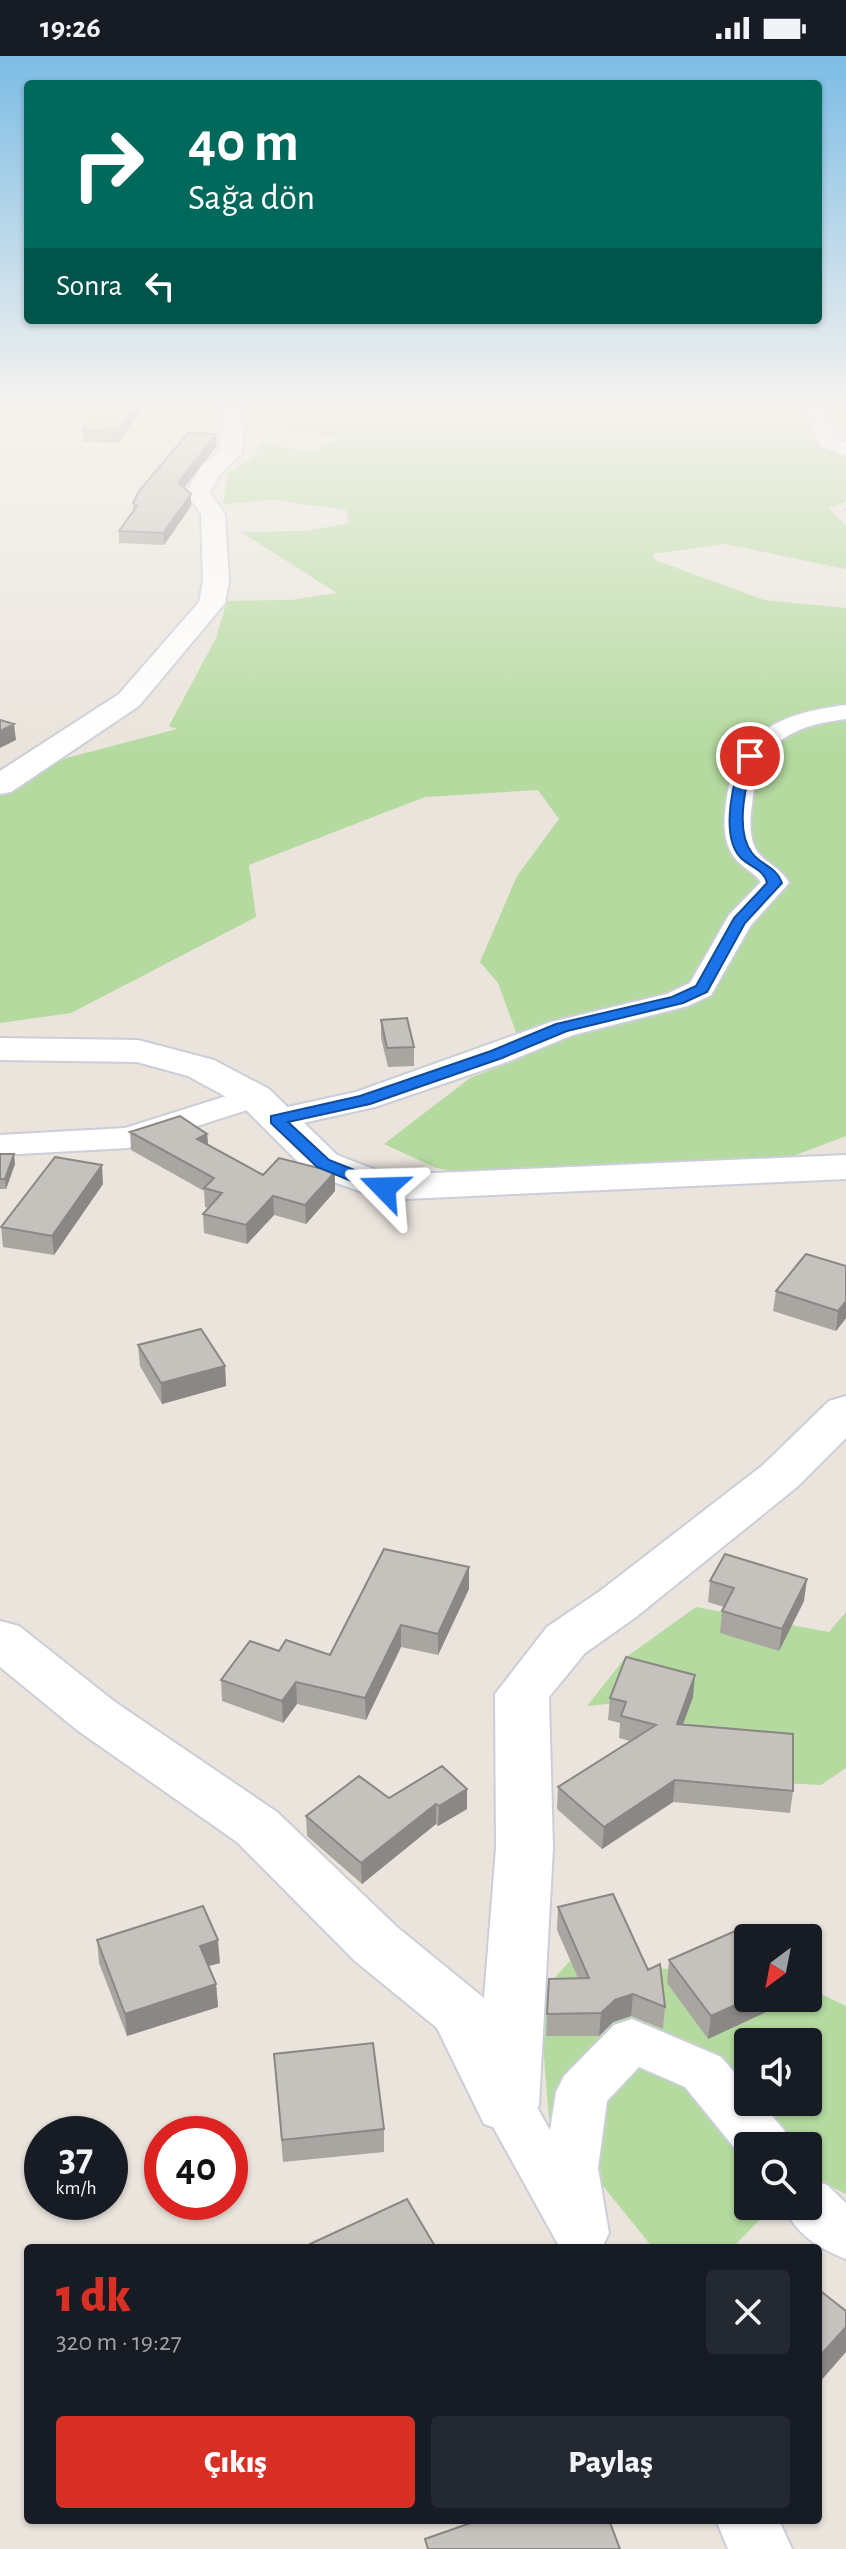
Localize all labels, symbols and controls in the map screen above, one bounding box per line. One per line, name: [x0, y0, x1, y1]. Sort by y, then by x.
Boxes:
text: 19:26: [40, 13, 101, 43]
icon: right: [56, 112, 160, 216]
text: 40 m: [188, 115, 299, 171]
text: Sağa dön: [188, 180, 315, 216]
icon: left: [138, 264, 182, 308]
text: Sonra: [56, 271, 122, 301]
pin: [716, 722, 784, 790]
icon: arrive: [728, 734, 772, 778]
position arrow: [342, 1146, 426, 1230]
north arrow: [734, 1924, 822, 2012]
map controls: [734, 1924, 822, 2220]
button: sound: [734, 2028, 822, 2116]
speed limit sign: 40: [144, 2116, 248, 2220]
button: search: [734, 2132, 822, 2220]
text: 37: [59, 2138, 93, 2178]
text: km/h: [55, 2178, 97, 2198]
button: close: [706, 2270, 790, 2354]
text: 1 dk: [56, 2273, 131, 2321]
text: 320 m · 19:27: [56, 2329, 182, 2355]
button: Çıkış: [56, 2416, 415, 2508]
button: Paylaş: [431, 2416, 790, 2508]

